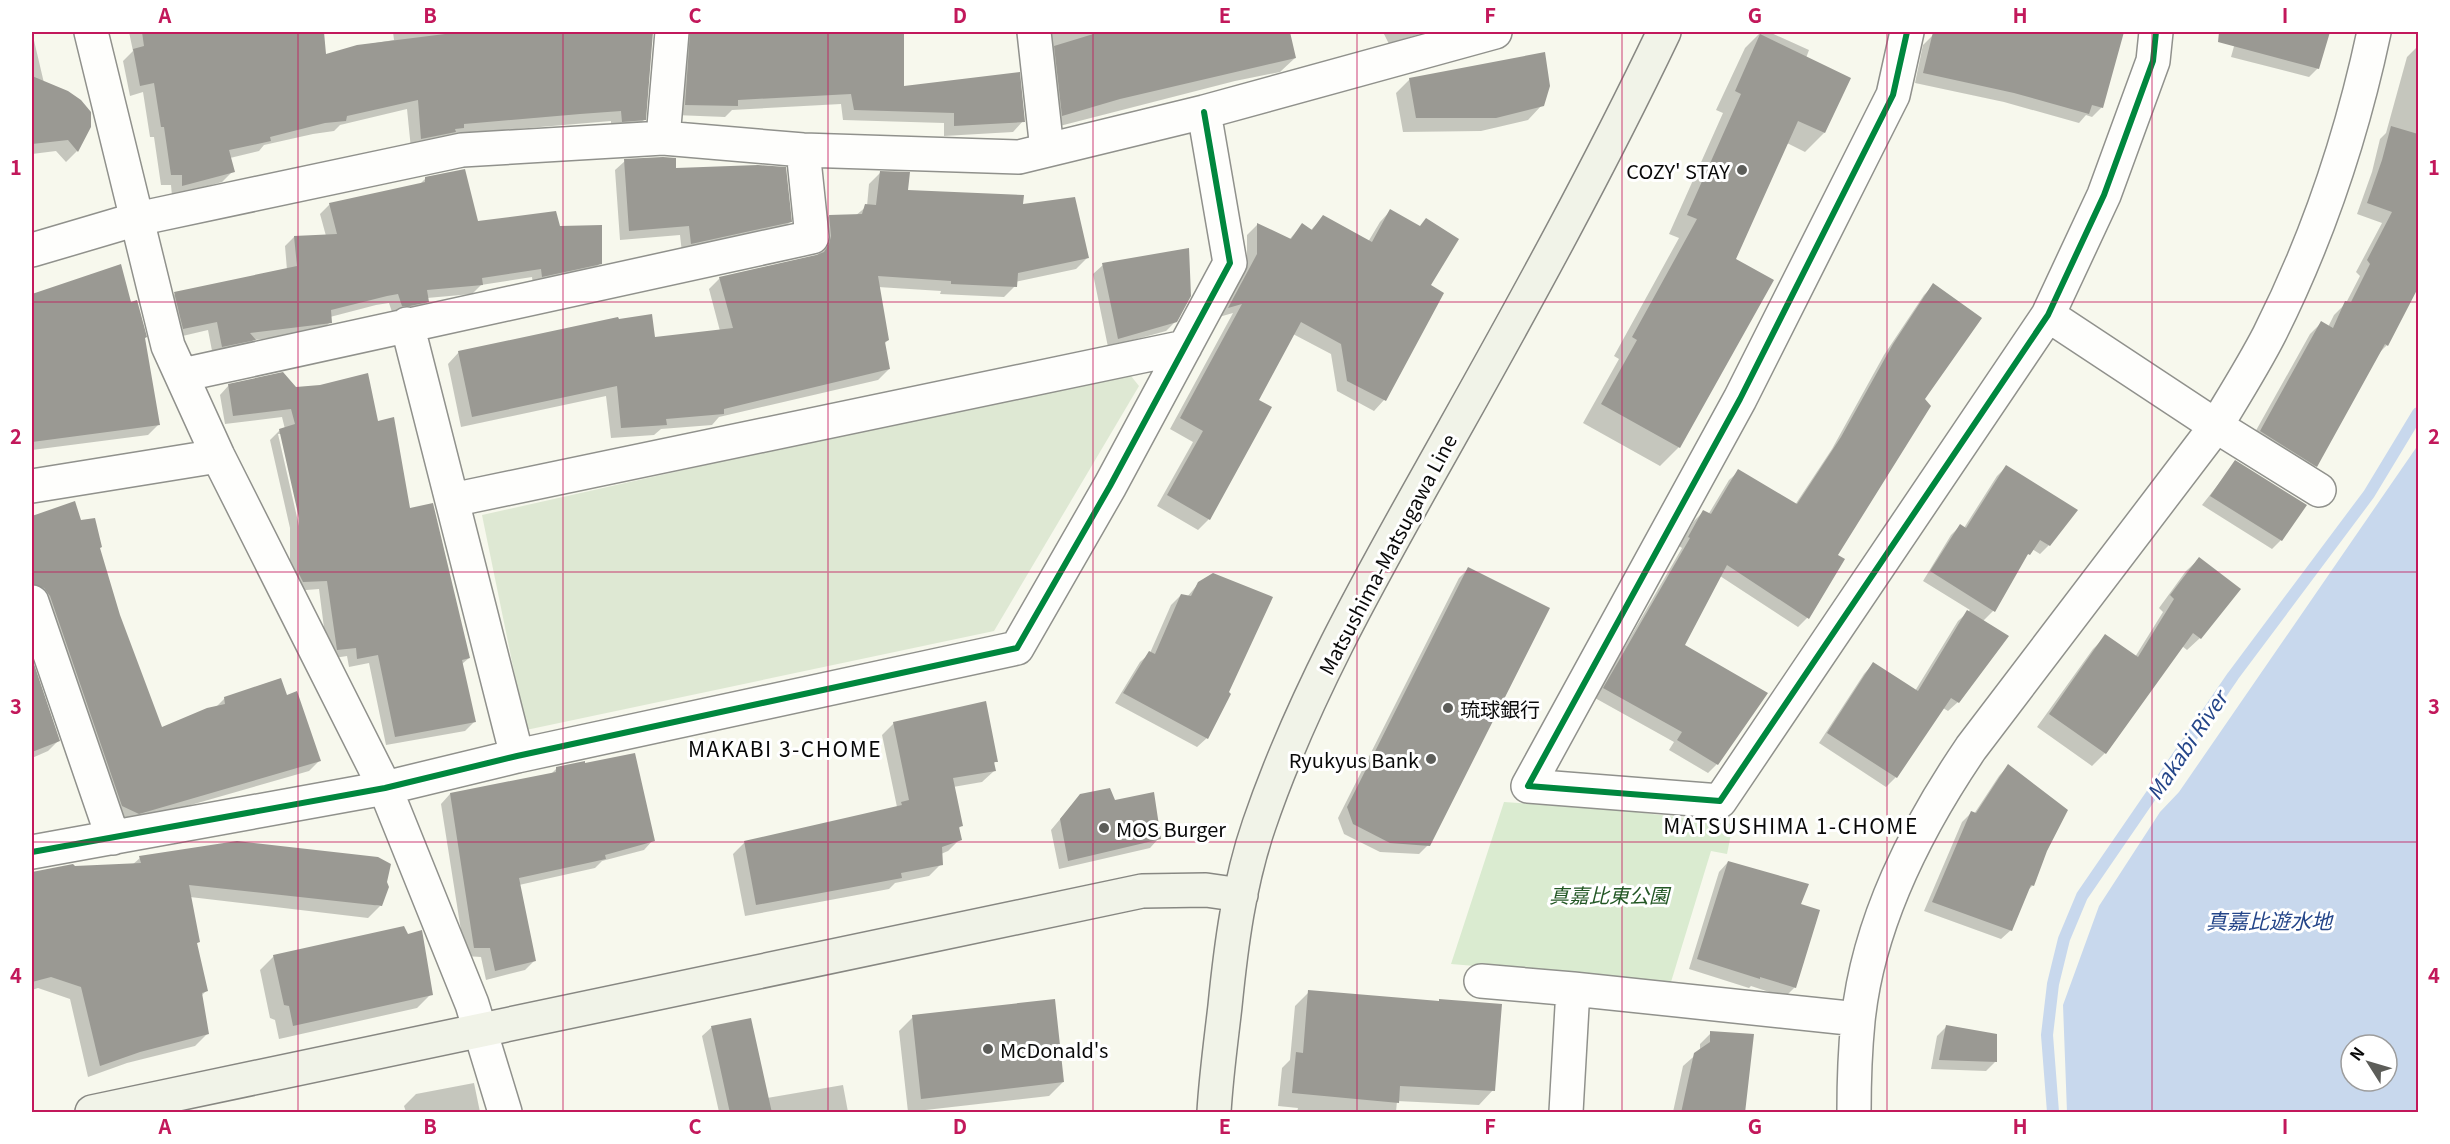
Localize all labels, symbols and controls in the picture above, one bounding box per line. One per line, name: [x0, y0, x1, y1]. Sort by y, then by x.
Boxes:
text: A: [158, 0, 172, 29]
text: B: [423, 0, 437, 29]
text: C: [688, 0, 702, 29]
text: D: [953, 0, 967, 29]
text: E: [1219, 0, 1231, 29]
text: F: [1484, 0, 1496, 29]
text: G: [1748, 0, 1762, 29]
text: H: [2012, 0, 2028, 29]
text: I: [2282, 0, 2288, 29]
text: 1: [10, 152, 22, 181]
text: 1: [2428, 152, 2440, 181]
place label: COZY' STAY: [1626, 156, 1730, 185]
marker: COZY' STAY: [1735, 163, 1749, 177]
text: 2: [10, 421, 22, 450]
text: 2: [2428, 421, 2440, 450]
street label: Matsushima-Matsugawa Line: [1311, 429, 1463, 679]
water label: Makabi River: [2139, 682, 2236, 805]
text: 3: [10, 691, 22, 720]
text: 3: [2428, 691, 2440, 720]
place label: 琉球銀行: [1460, 694, 1540, 723]
marker: 琉球銀行: [1441, 701, 1455, 715]
district label: MAKABI 3-CHOME: [688, 733, 882, 763]
place label: Ryukyus Bank: [1289, 745, 1419, 774]
marker: Ryukyus Bank: [1424, 752, 1438, 766]
district label: MATSUSHIMA 1-CHOME: [1663, 810, 1919, 840]
place label: MOS Burger: [1116, 814, 1226, 843]
marker: MOS Burger: [1097, 821, 1111, 835]
park label: 真嘉比東公園: [1549, 880, 1672, 909]
water label: 真嘉比遊水地: [2206, 905, 2334, 935]
text: 4: [10, 960, 22, 989]
text: 4: [2428, 960, 2440, 989]
north arrow: [2339, 1033, 2399, 1093]
place label: McDonald's: [1000, 1035, 1108, 1064]
text: N: [2343, 1041, 2369, 1065]
marker: McDonald's: [981, 1042, 995, 1056]
text: A: [158, 1111, 172, 1140]
text: B: [423, 1111, 437, 1140]
text: C: [688, 1111, 702, 1140]
text: D: [953, 1111, 967, 1140]
text: E: [1219, 1111, 1231, 1140]
text: F: [1484, 1111, 1496, 1140]
text: G: [1748, 1111, 1762, 1140]
text: H: [2012, 1111, 2028, 1140]
text: I: [2282, 1111, 2288, 1140]

